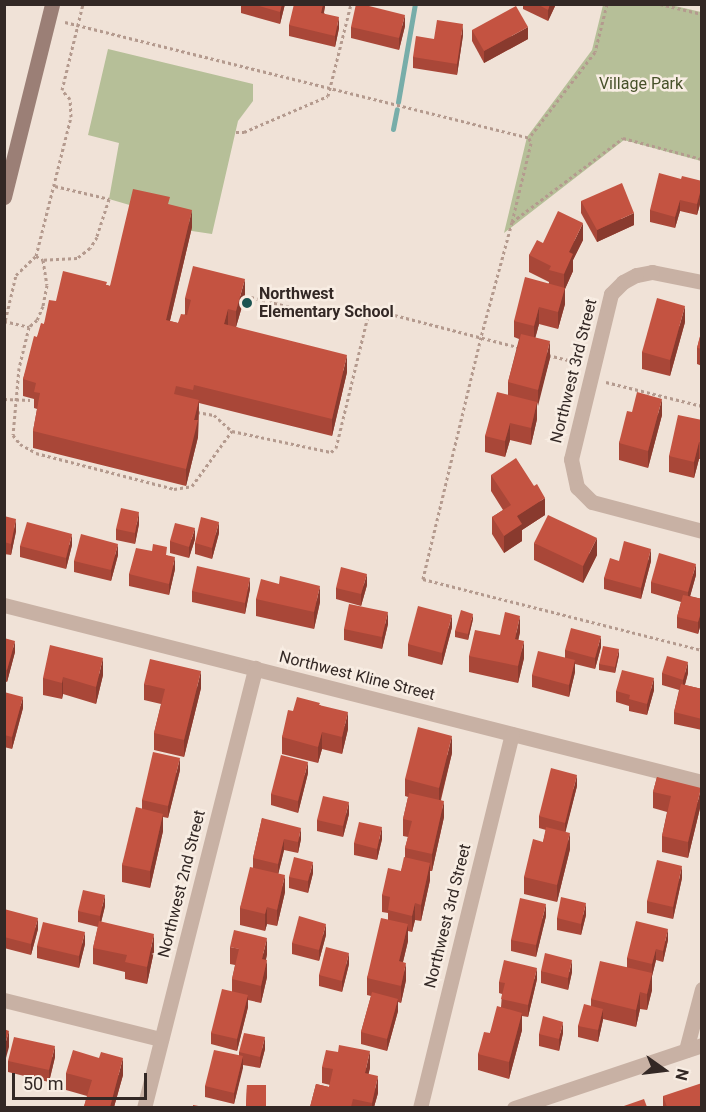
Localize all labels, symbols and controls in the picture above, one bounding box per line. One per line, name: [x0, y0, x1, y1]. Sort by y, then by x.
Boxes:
park label: Village Park: [599, 74, 683, 94]
place label: Northwest Elementary School: [259, 284, 394, 322]
marker: Northwest Elementary School: [240, 296, 254, 310]
street label: Northwest 3rd Street: [547, 297, 601, 445]
street label: Northwest Kline Street: [277, 647, 437, 705]
street label: Northwest 2nd Street: [154, 808, 210, 960]
street label: Northwest 3rd Street: [421, 842, 475, 990]
north arrow: [634, 1040, 694, 1100]
scale bar: [15, 1061, 150, 1099]
text: N: [671, 1067, 693, 1082]
text: 50 m: [23, 1073, 63, 1094]

